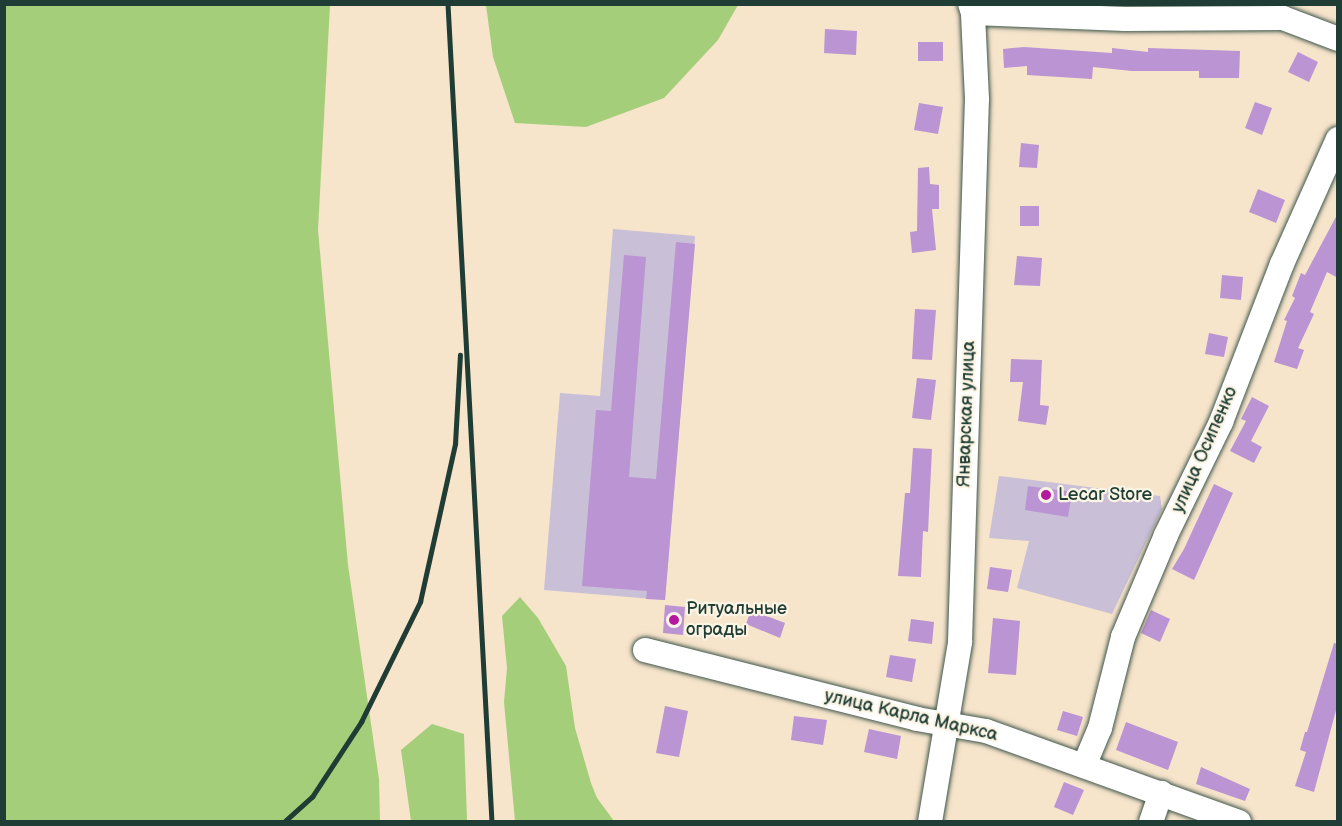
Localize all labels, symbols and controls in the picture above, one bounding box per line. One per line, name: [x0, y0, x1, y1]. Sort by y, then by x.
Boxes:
street label: Январская улица: [954, 340, 980, 488]
street label: улица Осипенко: [1168, 384, 1242, 516]
place label: Lecar Store: [1058, 484, 1153, 506]
marker: Lecar Store: [1039, 488, 1053, 502]
place label: Ритуальные ограды: [686, 599, 787, 642]
marker: Ритуальные ограды: [667, 613, 681, 627]
street label: улица Карла Маркса: [822, 686, 1000, 746]

